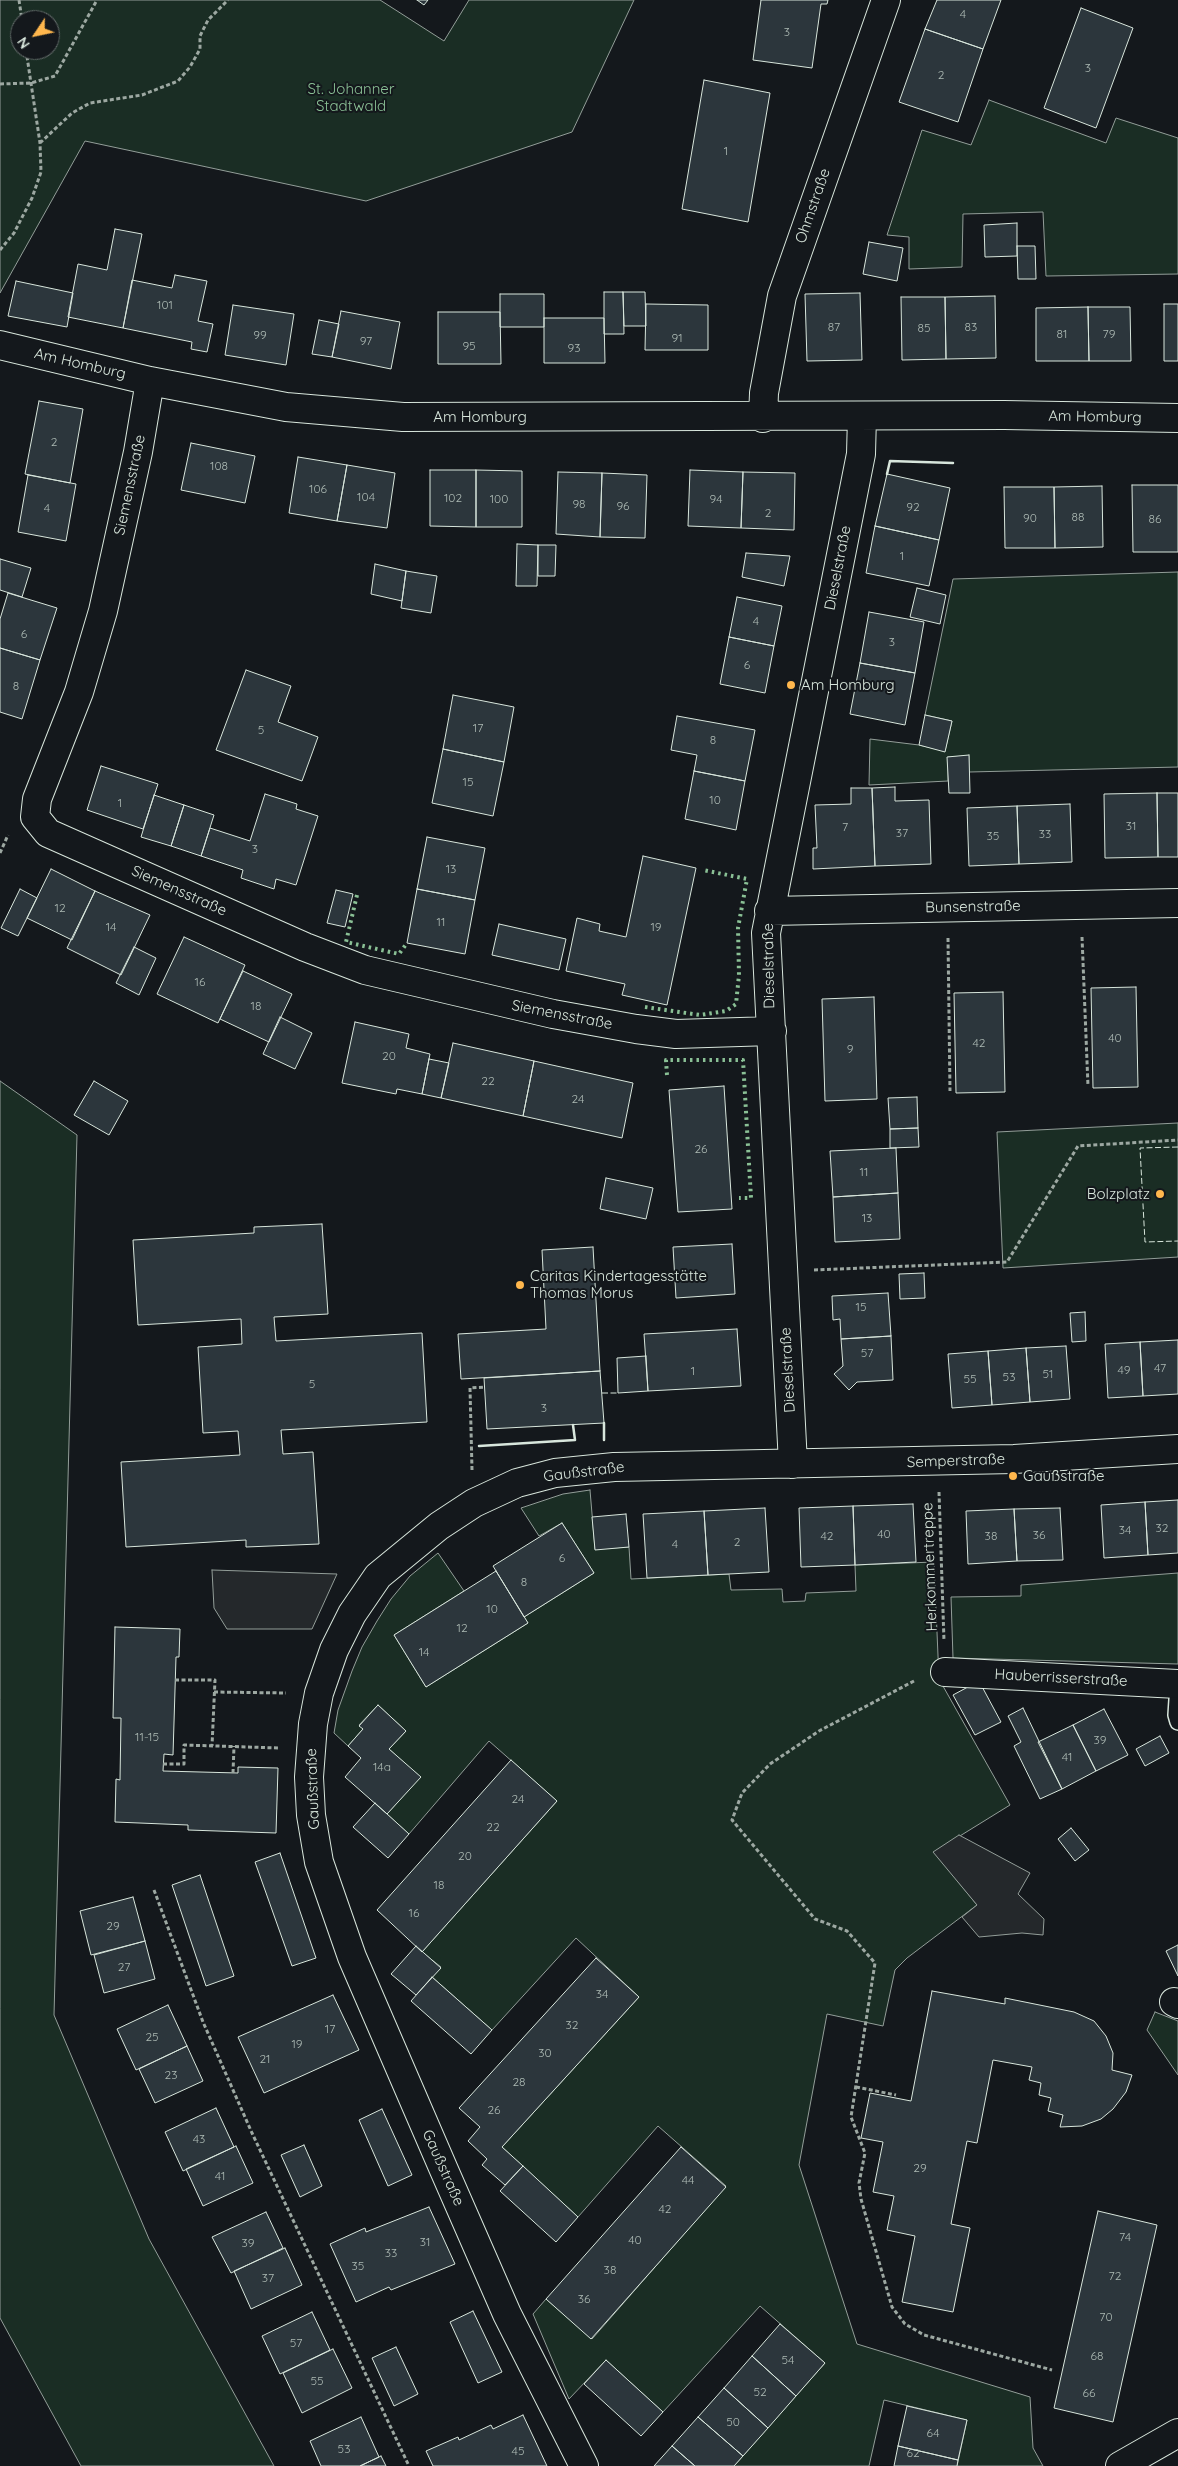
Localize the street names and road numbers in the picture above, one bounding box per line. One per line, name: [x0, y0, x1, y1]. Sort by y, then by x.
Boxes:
street label: Ohmstraße: [792, 166, 834, 246]
street label: Am Homburg: [32, 345, 128, 383]
street label: Am Homburg: [1048, 407, 1142, 427]
street label: Am Homburg: [433, 408, 527, 426]
street label: Siemensstraße: [111, 433, 149, 537]
street label: Dieselstraße: [821, 524, 855, 612]
street label: Siemensstraße: [129, 862, 229, 920]
street label: Bunsenstraße: [925, 897, 1021, 917]
street label: Dieselstraße: [759, 923, 779, 1009]
street label: Siemensstraße: [510, 996, 614, 1034]
street label: Dieselstraße: [777, 1327, 799, 1413]
street label: Semperstraße: [907, 1450, 1005, 1472]
street label: Gaußstraße: [542, 1458, 626, 1486]
street label: Herkommertreppe: [919, 1502, 941, 1632]
street label: Hauberrisserstraße: [994, 1666, 1128, 1690]
street label: Gaußstraße: [303, 1748, 323, 1830]
street label: Gaußstraße: [418, 2127, 468, 2209]

